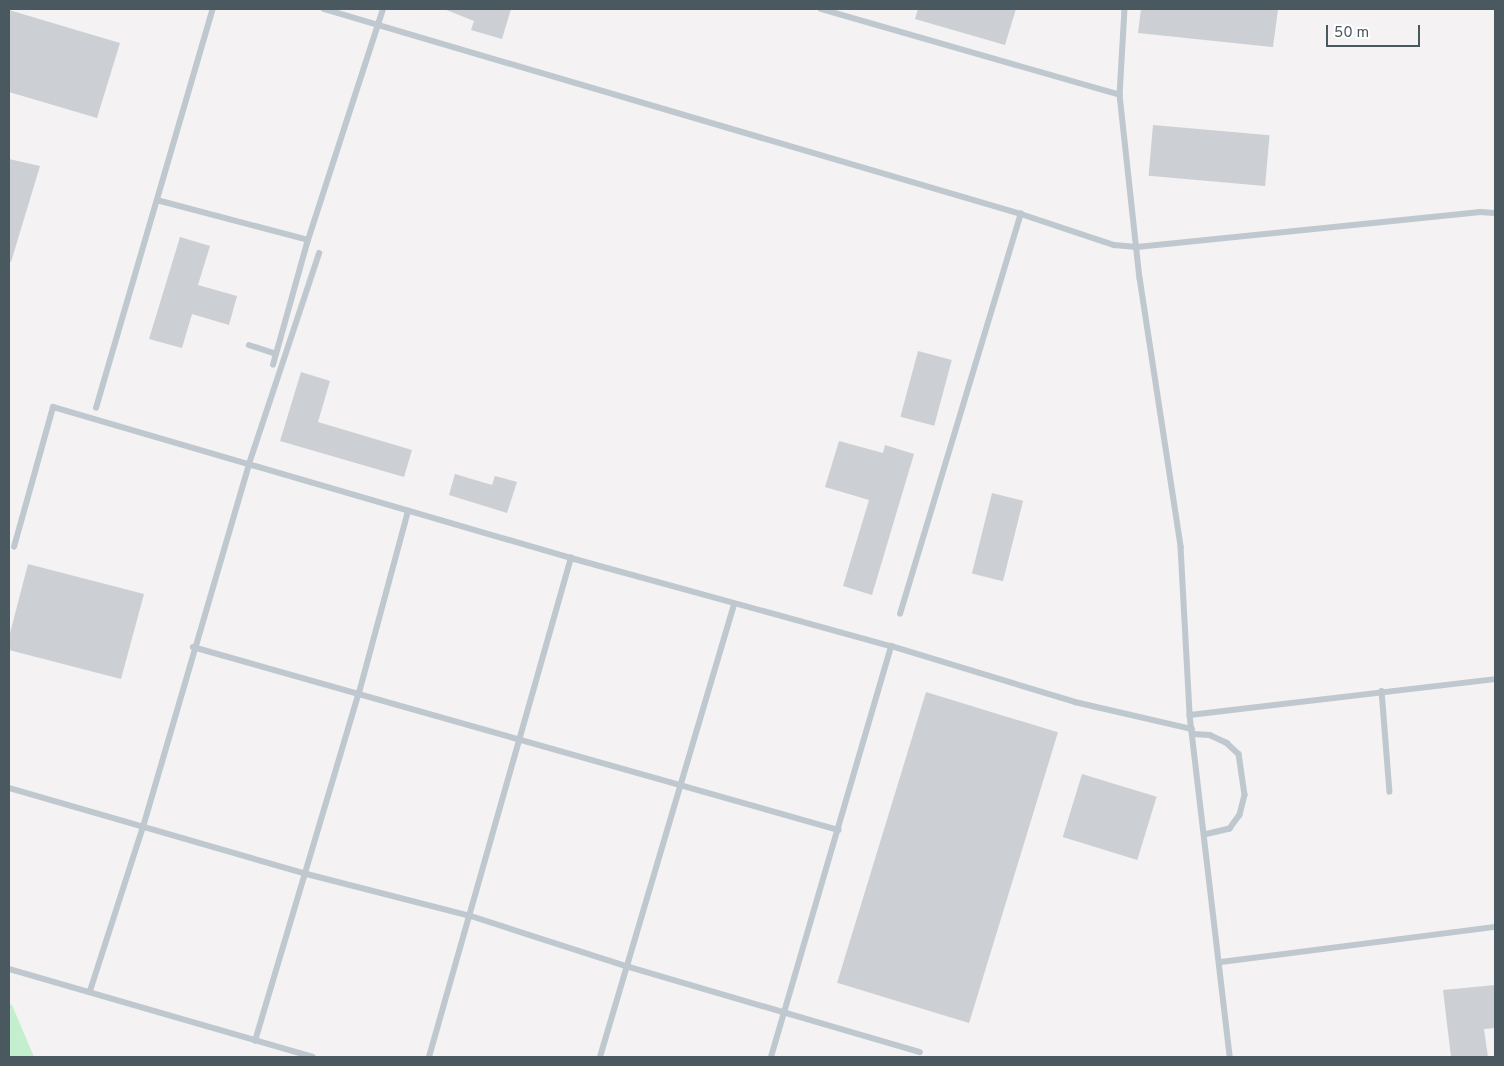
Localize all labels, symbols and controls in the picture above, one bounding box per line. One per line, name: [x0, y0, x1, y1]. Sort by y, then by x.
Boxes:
scale bar: [1329, 15, 1423, 47]
text: 50 m: [1334, 24, 1369, 43]

